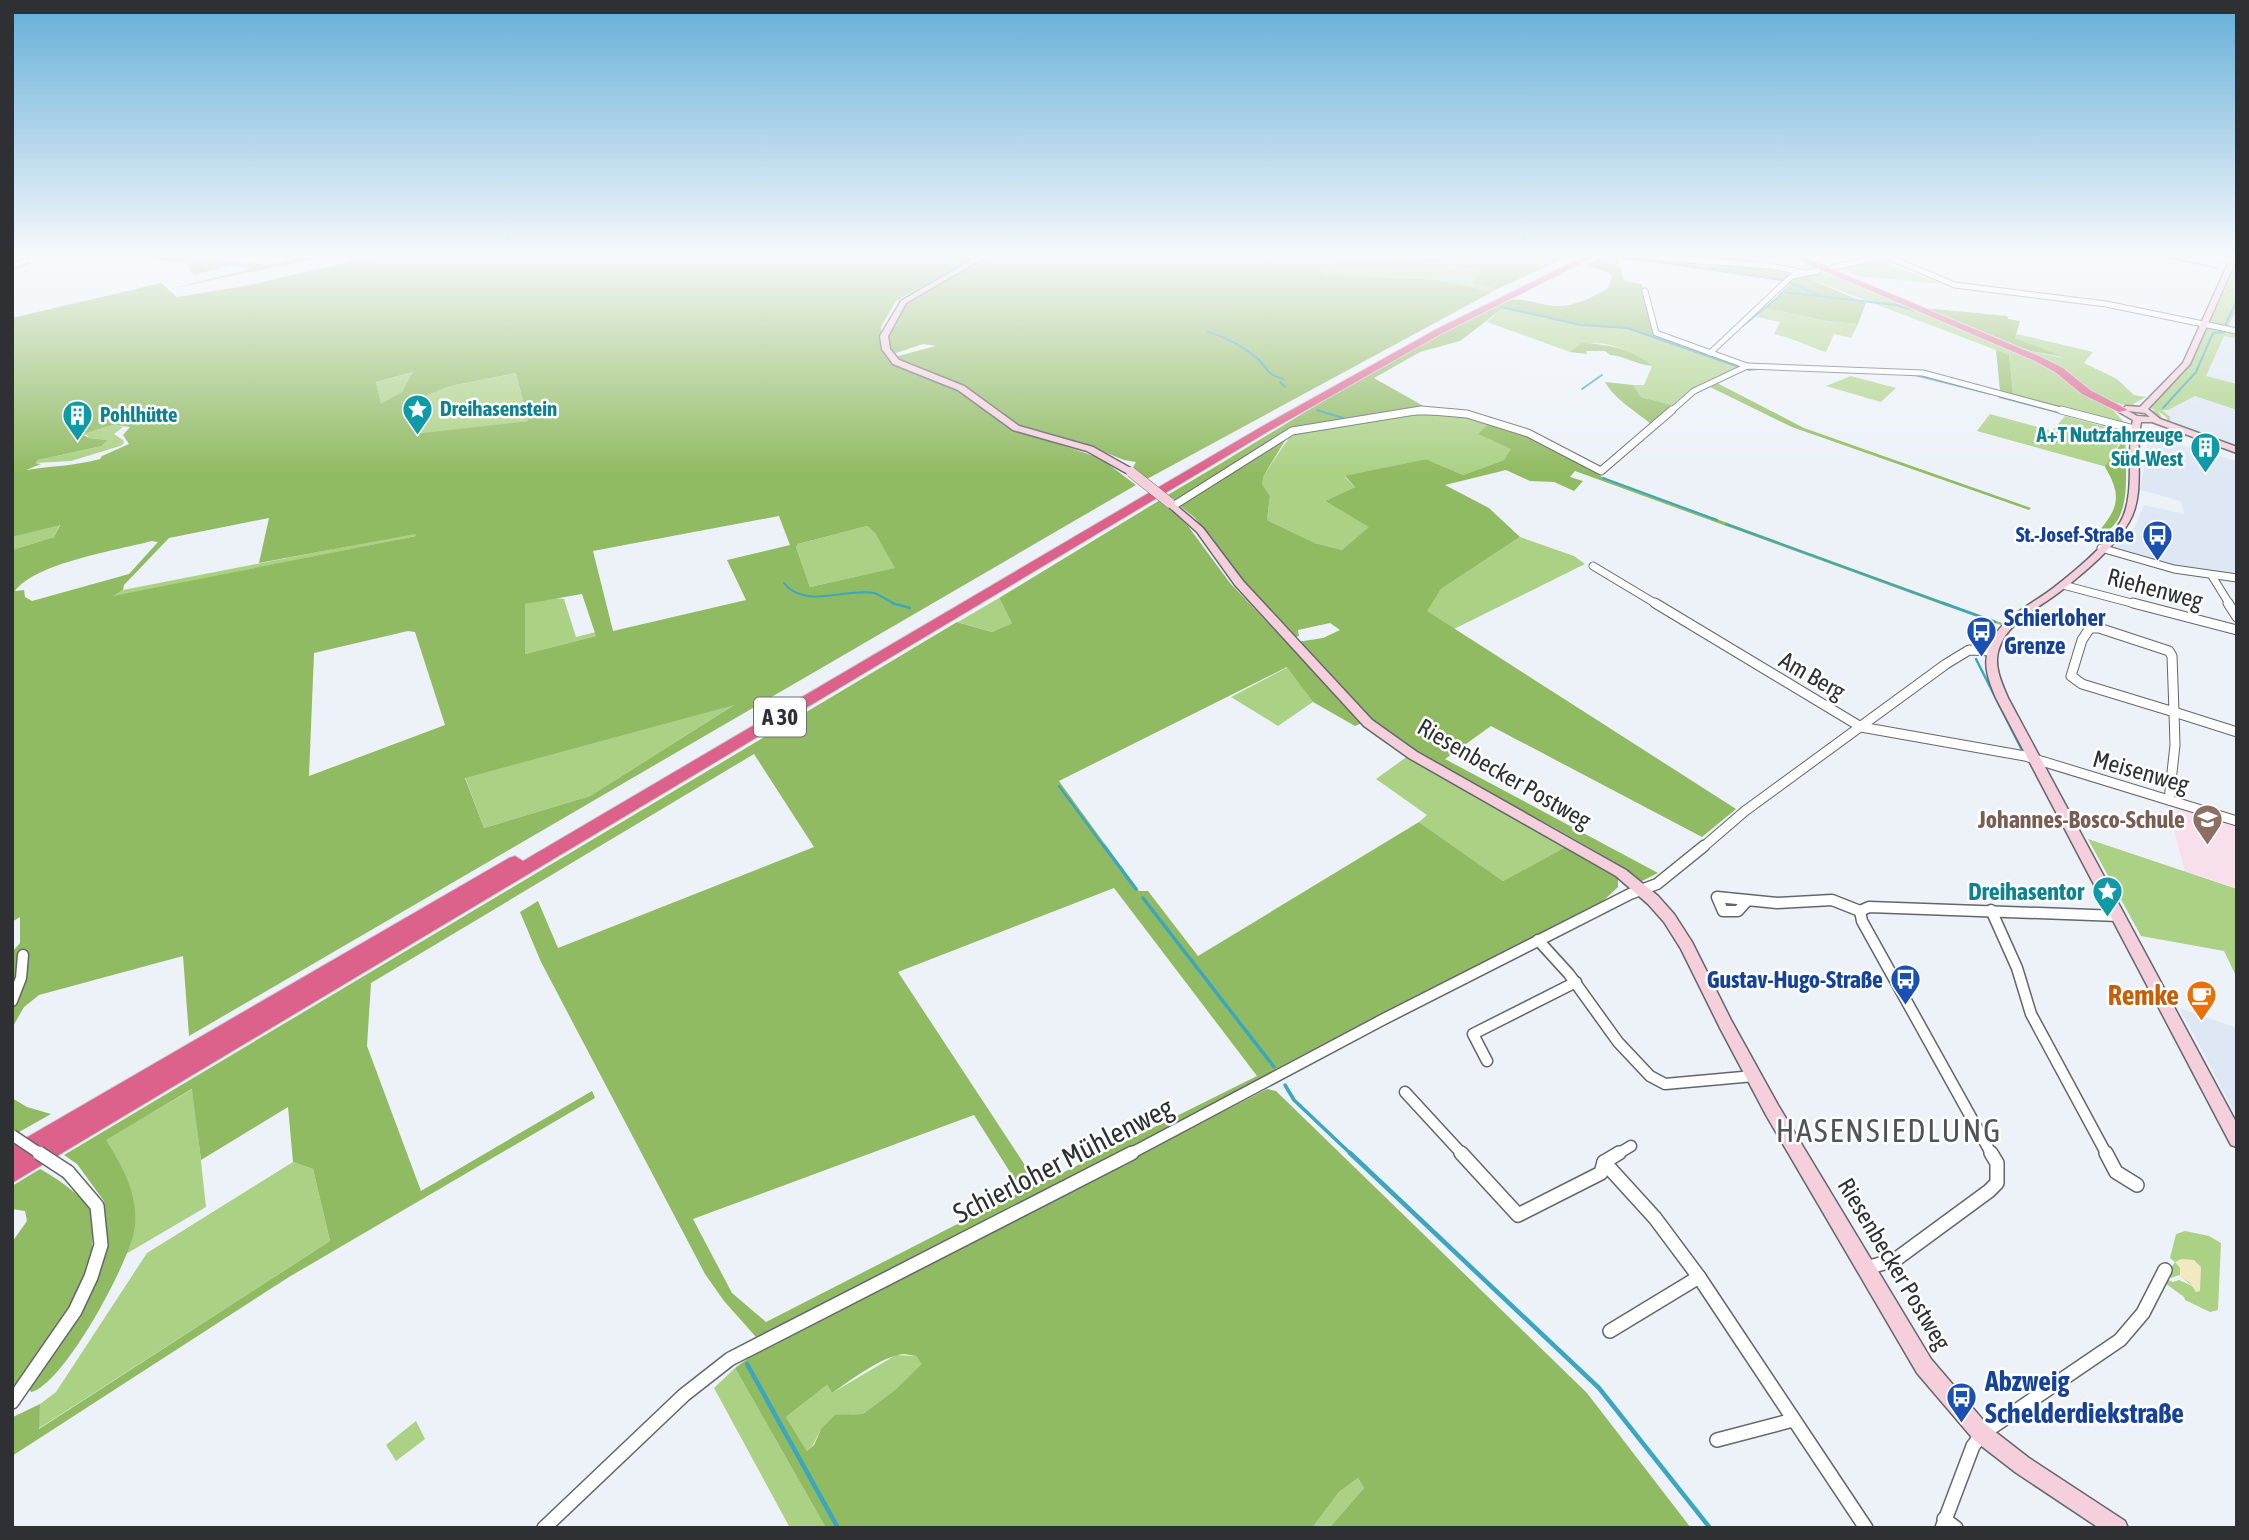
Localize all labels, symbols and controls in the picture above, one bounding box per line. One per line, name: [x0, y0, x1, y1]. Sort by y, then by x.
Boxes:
place icon: Dreihasenstein: [400, 392, 434, 436]
place label: Dreihasenstein: [440, 396, 557, 420]
building icon: Pohlhütte: [60, 398, 94, 442]
place label: Pohlhütte: [100, 402, 177, 426]
place label: A+T Nutzfahrzeuge Süd-West: [2035, 422, 2183, 470]
building icon: A+T Nutzfahrzeuge Süd-West: [2189, 430, 2223, 474]
bus stop icon: St.-Josef-Straße: [2140, 518, 2174, 562]
place label: St.-Josef-Straße: [2016, 522, 2134, 546]
street label: Riehenweg: [2104, 563, 2207, 614]
place label: Schierloher Grenze: [2004, 604, 2106, 659]
bus stop icon: Schierloher Grenze: [1964, 615, 1998, 659]
street label: Am Berg: [1775, 646, 1850, 705]
road number: A 30: [754, 698, 806, 736]
street label: Riesenbecker Postweg: [1413, 713, 1596, 834]
street label: Meisenweg: [2090, 745, 2193, 798]
school or university icon: Johannes-Bosco-Schule: [2191, 803, 2225, 847]
place label: Johannes-Bosco-Schule: [1977, 806, 2185, 833]
place icon: Dreihasentor: [2090, 875, 2124, 919]
place label: Dreihasentor: [1968, 878, 2085, 905]
bus stop icon: Gustav-Hugo-Straße: [1889, 963, 1923, 1007]
place label: Gustav-Hugo-Straße: [1707, 966, 1883, 993]
cafe icon: Remke: [2185, 978, 2219, 1022]
place label: Remke: [2108, 979, 2179, 1011]
street label: Schierloher Mühlenweg: [948, 1091, 1178, 1229]
district label: HASENSIEDLUNG: [1776, 1112, 2002, 1149]
street label: Riesenbecker Postweg: [1833, 1173, 1957, 1355]
place label: Abzweig Schelderdiekstraße: [1984, 1365, 2184, 1429]
bus stop icon: Abzweig Schelderdiekstraße: [1945, 1380, 1979, 1424]

